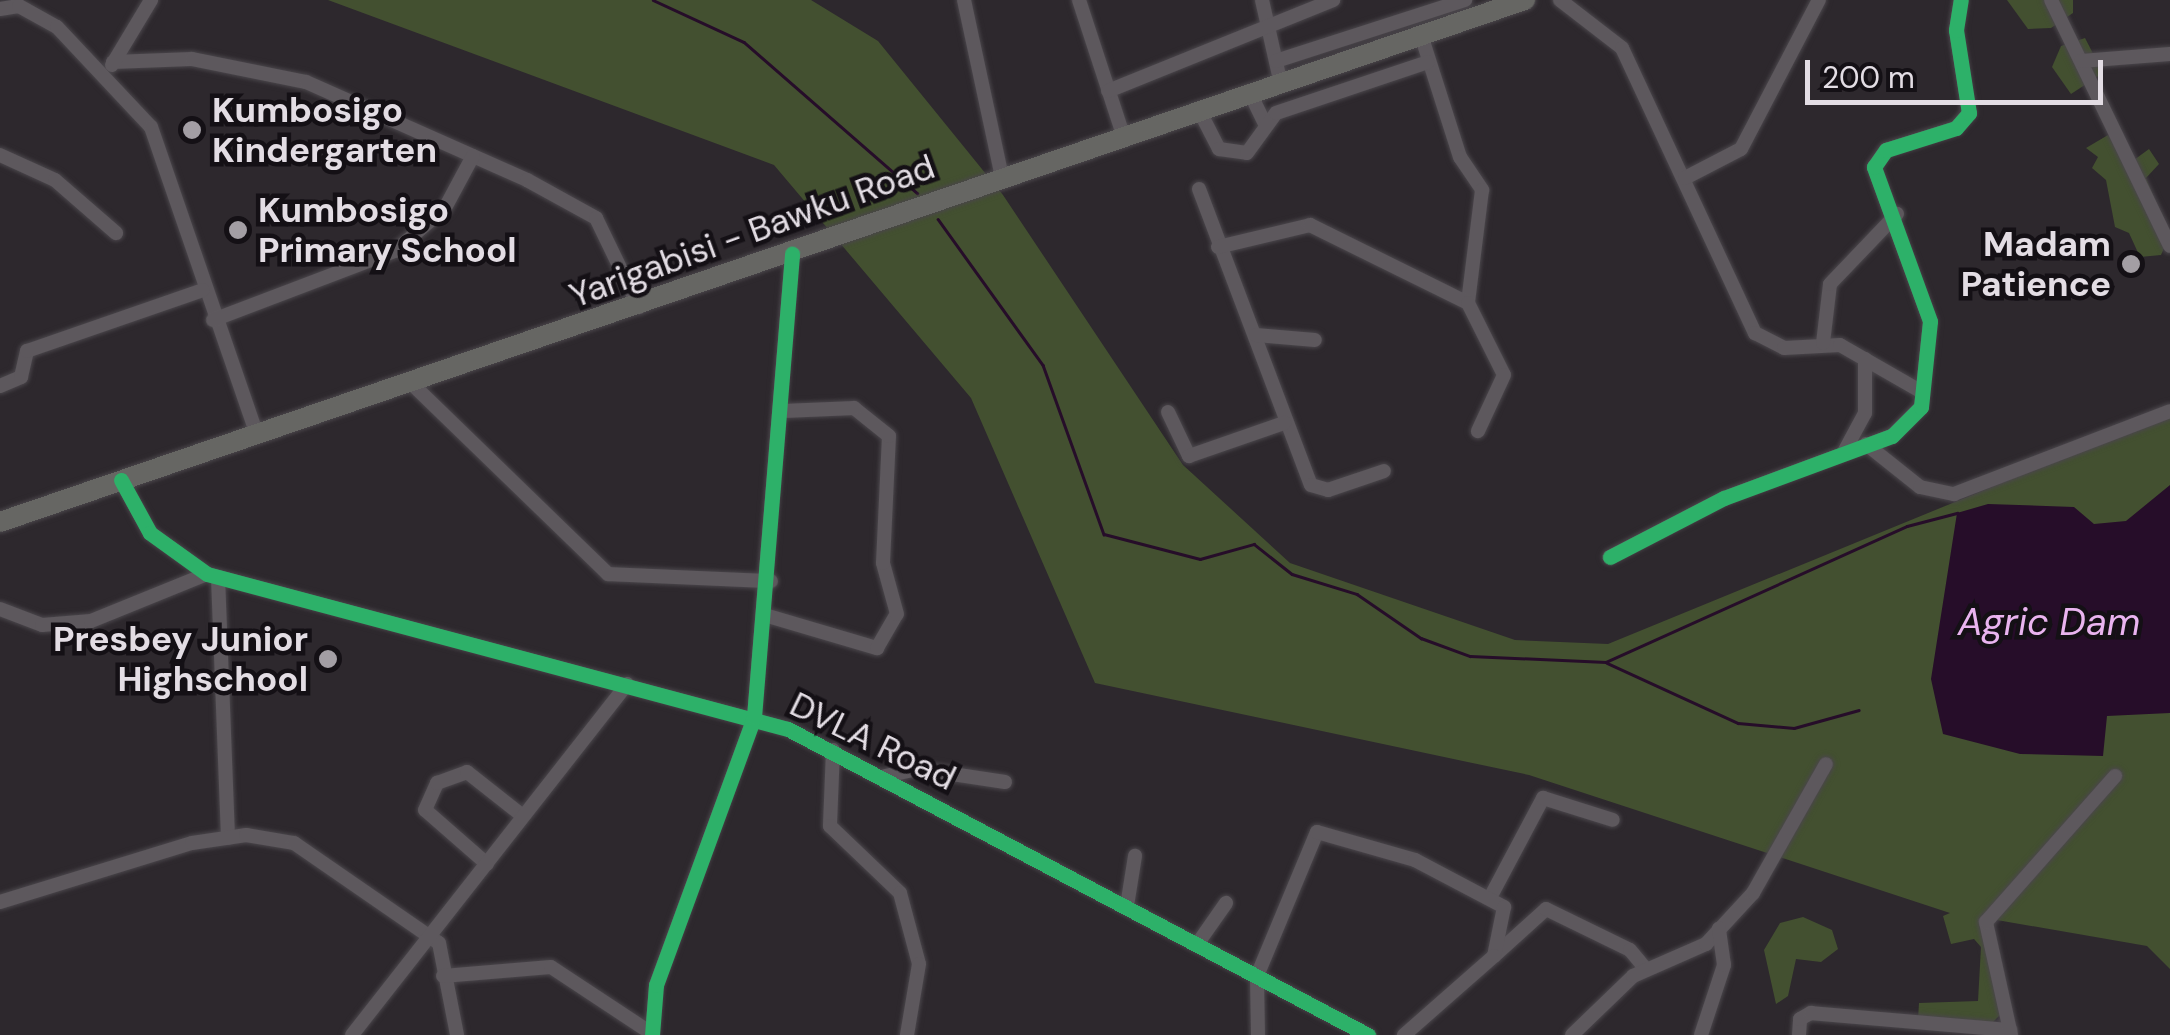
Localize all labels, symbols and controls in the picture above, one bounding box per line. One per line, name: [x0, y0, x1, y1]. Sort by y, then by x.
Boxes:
scale bar: [1810, 40, 2108, 102]
text: 200 m: [1822, 58, 1915, 97]
place label: Kumbosigo Kindergarten: [212, 89, 437, 171]
marker: Kumbosigo Kindergarten: [181, 119, 203, 141]
street label: Yarigabisi - Bawku Road: [564, 145, 940, 317]
place label: Kumbosigo Primary School: [258, 189, 517, 271]
marker: Kumbosigo Primary School: [227, 219, 249, 241]
place label: Madam Patience: [1961, 223, 2111, 305]
marker: Madam Patience: [2120, 253, 2142, 275]
water label: Agric Dam: [1958, 600, 2140, 646]
place label: Presbey Junior Highschool: [53, 618, 308, 700]
marker: Presbey Junior Highschool: [317, 648, 339, 670]
street label: DVLA Road: [783, 683, 963, 799]

